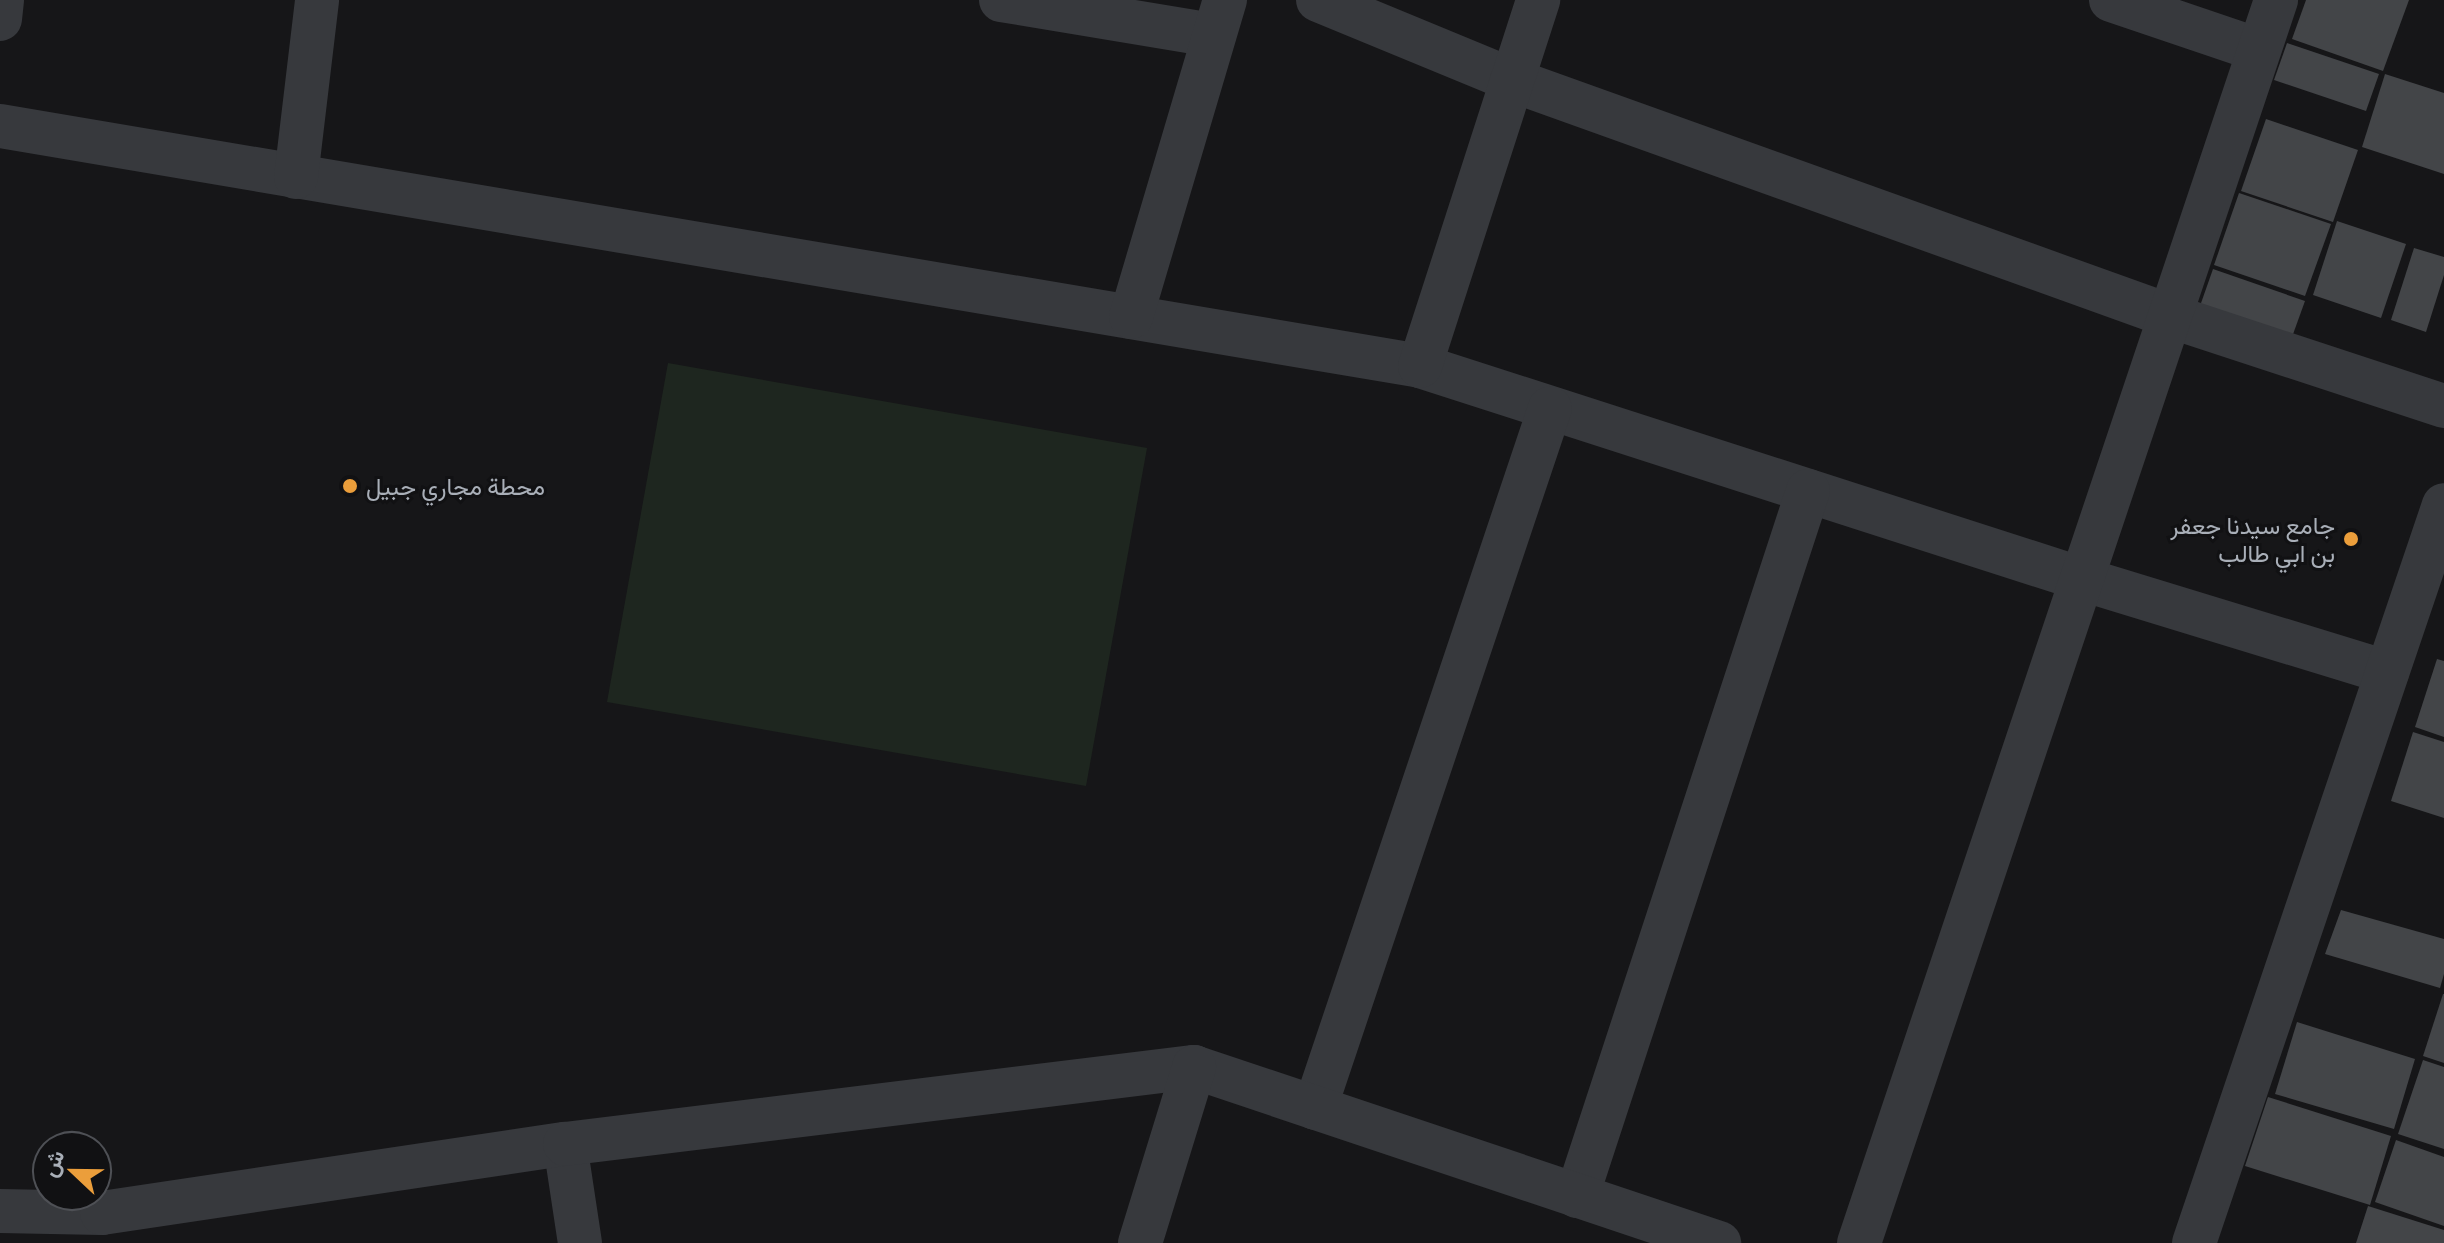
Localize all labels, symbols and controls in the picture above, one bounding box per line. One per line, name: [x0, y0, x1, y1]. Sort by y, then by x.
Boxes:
place label: محطة مجاري جبيل: [366, 472, 545, 500]
marker: محطة مجاري جبيل: [341, 477, 359, 495]
place label: جامع سيدنا جعفر بن ابي طالب: [2170, 511, 2335, 567]
marker: جامع سيدنا جعفر بن ابي طالب: [2342, 530, 2360, 548]
north arrow: [32, 1131, 112, 1211]
text: ش: [35, 1146, 69, 1180]

